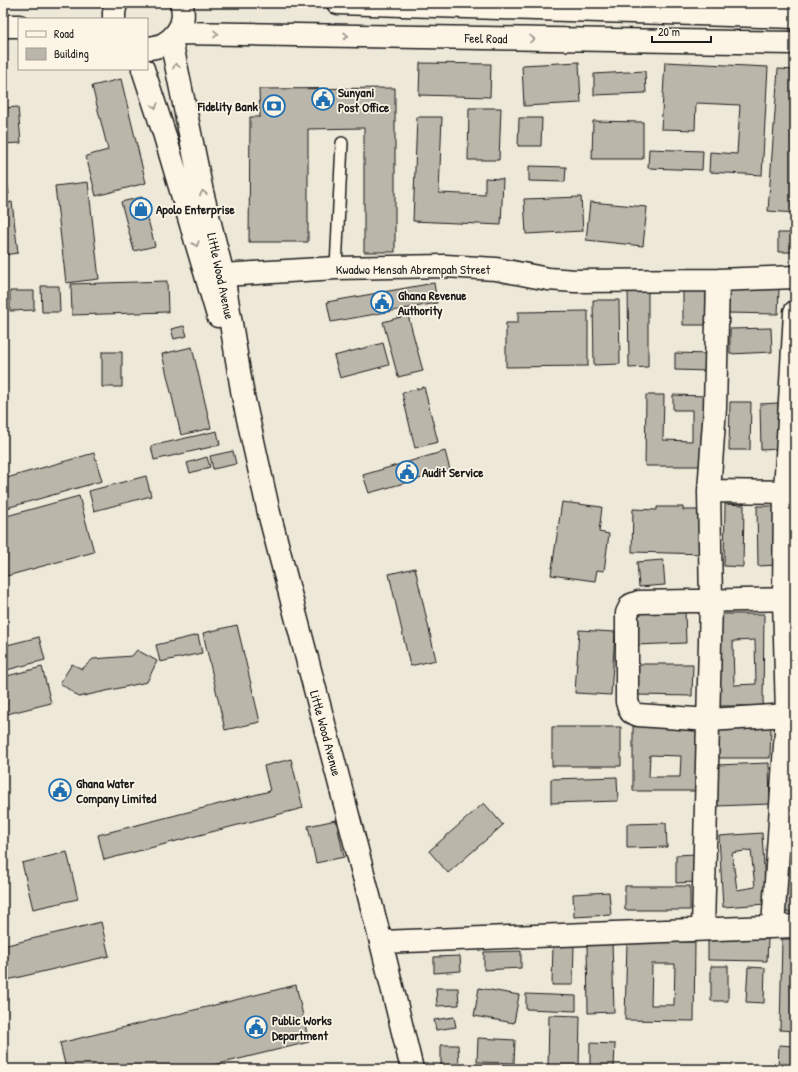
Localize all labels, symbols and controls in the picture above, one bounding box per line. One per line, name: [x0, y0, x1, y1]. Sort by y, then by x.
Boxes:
legend: [18, 18, 148, 70]
scale bar: [652, 18, 711, 44]
text: 20 m: [658, 23, 680, 40]
text: Road: [54, 25, 74, 42]
street label: Feel Road: [463, 29, 508, 47]
one-way arrow: [213, 30, 219, 38]
one-way arrow: [343, 32, 349, 40]
one-way arrow: [529, 35, 535, 43]
text: Building: [54, 45, 89, 62]
one-way arrow: [173, 62, 181, 69]
place label: Sunyani Post Office: [338, 83, 390, 116]
public building icon: Sunyani Post Office: [310, 86, 336, 112]
bank icon: Fidelity Bank: [261, 93, 287, 119]
place label: Fidelity Bank: [197, 97, 259, 116]
one-way arrow: [151, 102, 159, 109]
one-way arrow: [199, 190, 207, 196]
shop icon: Apolo Enterprise: [128, 196, 154, 222]
place label: Apolo Enterprise: [156, 200, 236, 219]
street label: Little Wood Avenue: [203, 231, 239, 321]
one-way arrow: [191, 240, 200, 247]
street label: Kwadwo Mensah Abrempah Street: [336, 260, 491, 278]
place label: Ghana Revenue Authority: [398, 286, 467, 320]
public building icon: Ghana Revenue Authority: [369, 289, 395, 315]
public building icon: Audit Service: [394, 459, 420, 485]
place label: Audit Service: [422, 463, 484, 481]
street label: Little Wood Avenue: [306, 688, 346, 778]
place label: Ghana Water Company Limited: [76, 774, 157, 808]
public building icon: Ghana Water Company Limited: [47, 777, 73, 803]
place label: Public Works Department: [272, 1011, 332, 1045]
public building icon: Public Works Department: [243, 1014, 269, 1040]

